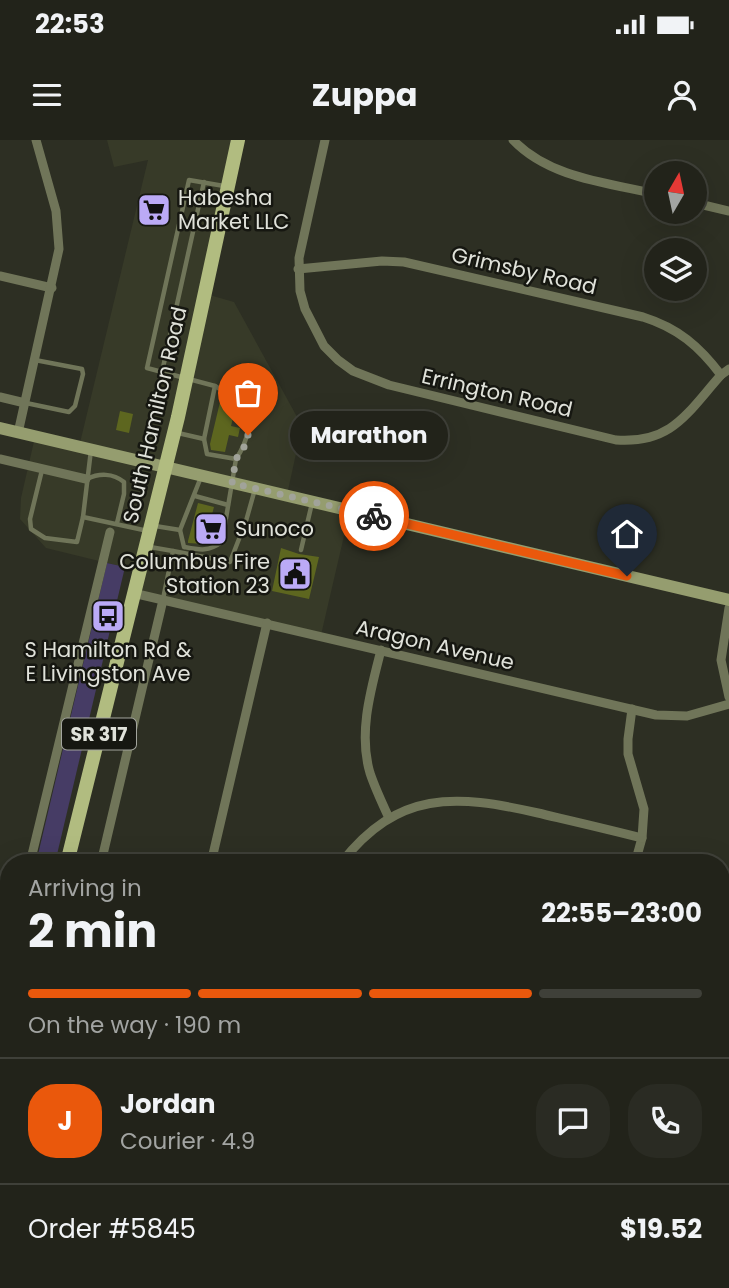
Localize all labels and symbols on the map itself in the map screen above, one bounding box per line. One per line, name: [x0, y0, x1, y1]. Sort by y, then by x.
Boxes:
north arrow: [644, 161, 707, 224]
place label: Habesha Market LLC: [178, 183, 290, 236]
supermarket icon: Habesha Market LLC: [135, 191, 173, 229]
street label: Grimsby Road: [449, 240, 600, 301]
street label: South Hamilton Road: [115, 304, 194, 526]
street label: Errington Road: [419, 361, 575, 424]
pin: [218, 363, 278, 435]
callout: Marathon: [290, 410, 448, 460]
courier: [339, 481, 409, 551]
pin: [597, 504, 657, 576]
supermarket icon: Sunoco: [192, 510, 230, 548]
place label: Sunoco: [235, 514, 314, 543]
place label: Columbus Fire Station 23: [119, 547, 270, 600]
public building icon: Columbus Fire Station 23: [276, 555, 314, 593]
bus stop icon: S Hamilton Rd & E Livingston Ave: [89, 597, 127, 635]
street label: Aragon Avenue: [353, 612, 517, 677]
place label: S Hamilton Rd & E Livingston Ave: [25, 635, 192, 688]
road number: SR 317: [62, 719, 136, 750]

